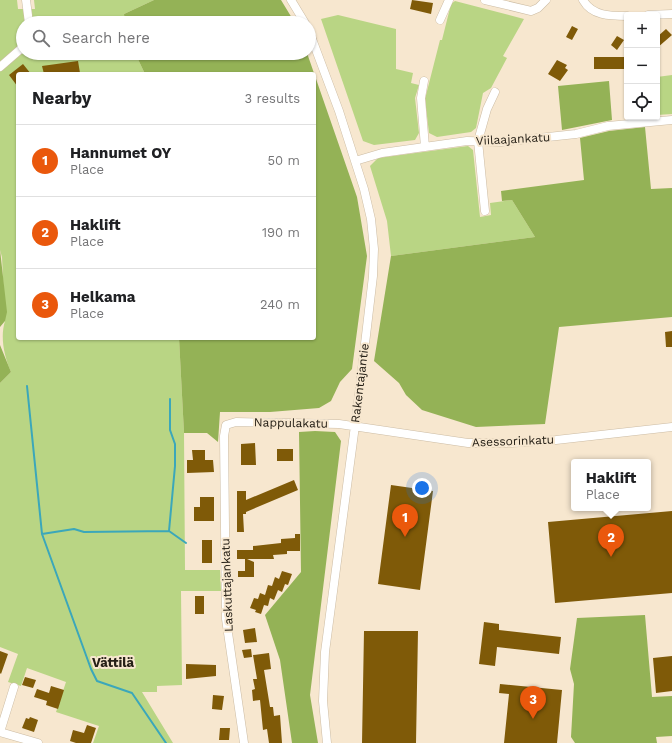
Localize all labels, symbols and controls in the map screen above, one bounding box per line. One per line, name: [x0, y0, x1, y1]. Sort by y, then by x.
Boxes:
map controls: [624, 12, 660, 120]
button: +: [624, 12, 660, 48]
search box: [16, 16, 316, 60]
icon: search: [30, 27, 52, 49]
text: Search here: [62, 29, 150, 47]
button: −: [624, 48, 660, 84]
button: locate: [624, 84, 660, 120]
text: Nearby: [32, 88, 91, 108]
text: 3 results: [245, 91, 300, 106]
street label: Viilaajankatu: [475, 130, 551, 148]
text: Hannumet OY: [70, 144, 171, 162]
text: 1: [42, 153, 48, 168]
text: 50 m: [268, 153, 300, 168]
text: Place: [70, 162, 104, 177]
text: Haklift: [70, 216, 121, 234]
text: 2: [41, 225, 49, 240]
text: 190 m: [262, 225, 300, 240]
text: Place: [70, 234, 104, 249]
text: Helkama: [70, 288, 135, 306]
text: 3: [41, 297, 49, 312]
text: 240 m: [260, 297, 300, 312]
text: Place: [70, 306, 104, 321]
street label: Rakentajantie: [348, 342, 372, 424]
street label: Nappulakatu: [254, 415, 328, 431]
street label: Asessorinkatu: [472, 433, 554, 449]
popup: [571, 459, 651, 511]
text: Haklift: [586, 469, 636, 487]
your location: [412, 478, 432, 498]
text: Place: [586, 487, 620, 502]
pin: 1: [392, 504, 418, 537]
pin: 2: [598, 524, 624, 557]
street label: Laskuttajankatu: [218, 538, 236, 632]
district label: Vättilä: [92, 655, 135, 670]
pin: 3: [520, 686, 546, 719]

